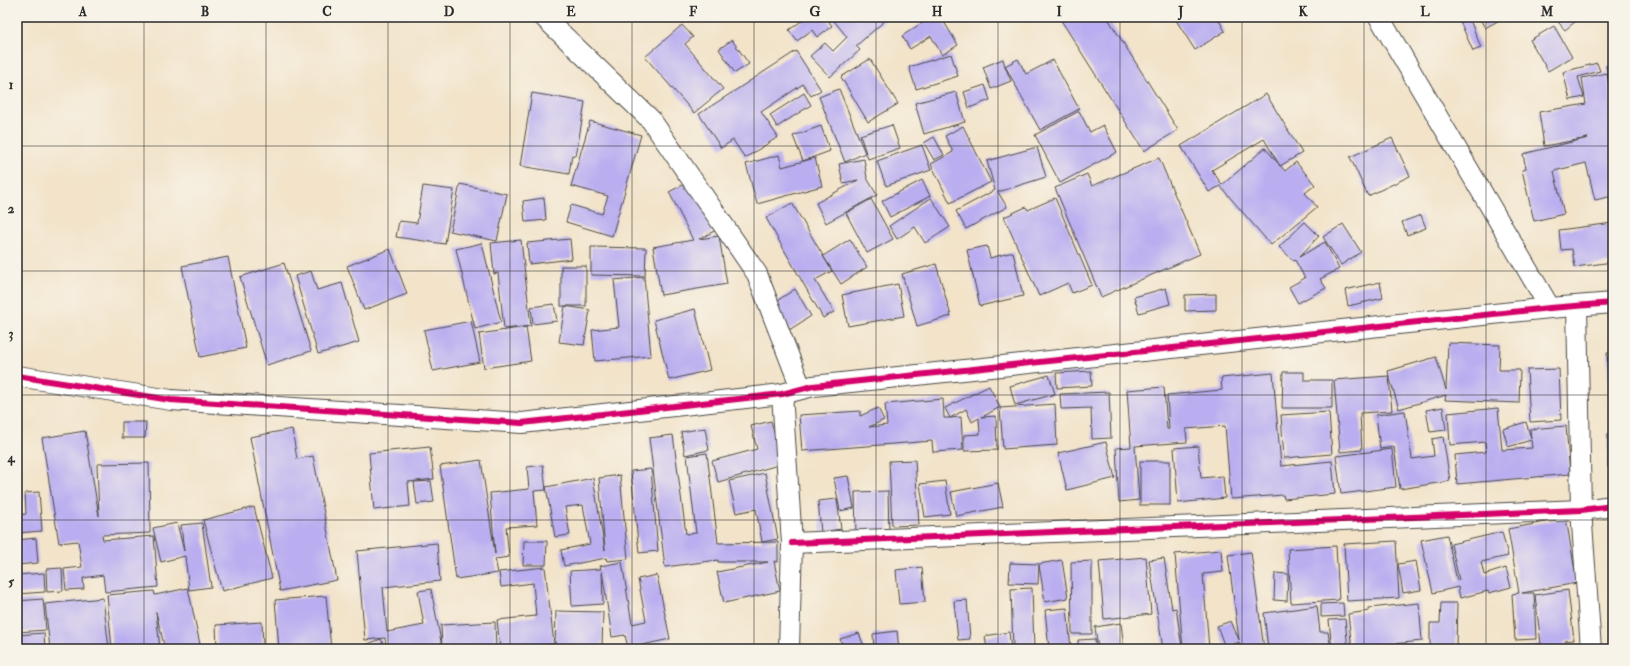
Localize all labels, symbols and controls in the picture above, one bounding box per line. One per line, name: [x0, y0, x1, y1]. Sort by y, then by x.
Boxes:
text: A: [78, 4, 88, 20]
text: B: [201, 4, 209, 20]
text: C: [322, 4, 332, 20]
text: D: [444, 4, 455, 20]
text: E: [566, 4, 576, 20]
text: F: [689, 4, 698, 20]
text: G: [810, 4, 821, 20]
text: H: [932, 4, 943, 20]
text: I: [1056, 4, 1062, 20]
text: J: [1177, 4, 1184, 21]
text: K: [1298, 4, 1308, 20]
text: L: [1420, 4, 1430, 20]
text: M: [1540, 4, 1554, 20]
text: 1: [9, 77, 14, 93]
text: 2: [8, 201, 15, 217]
text: 3: [9, 326, 14, 342]
text: 4: [6, 450, 15, 466]
text: 5: [8, 574, 14, 590]

